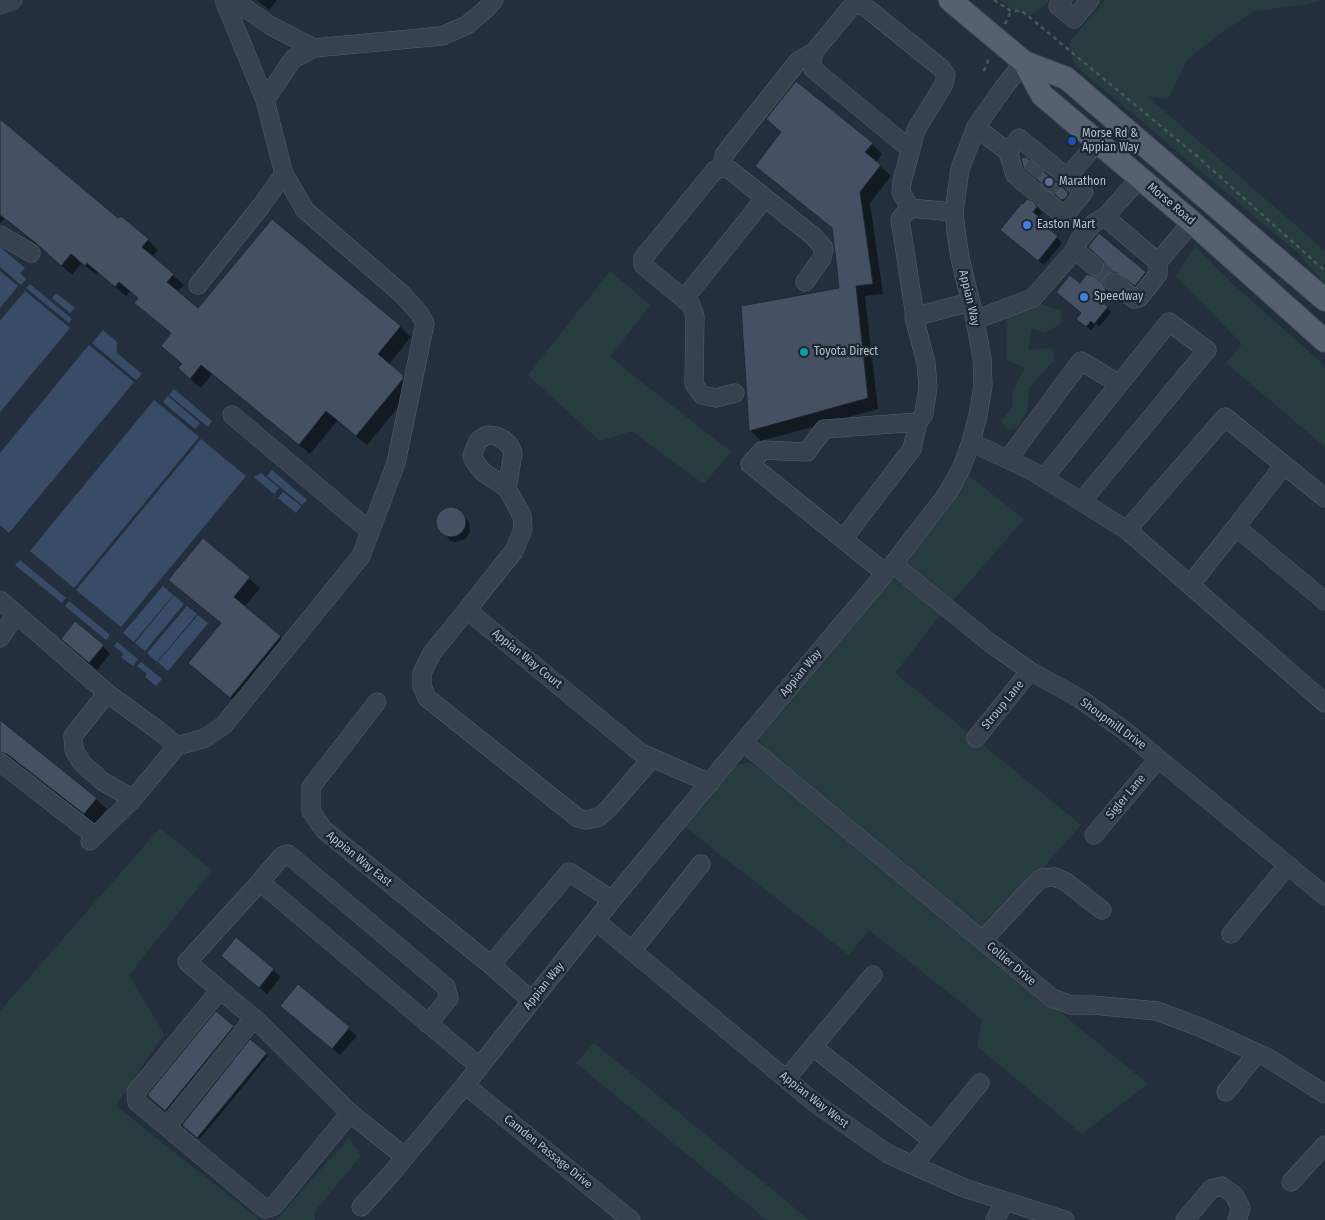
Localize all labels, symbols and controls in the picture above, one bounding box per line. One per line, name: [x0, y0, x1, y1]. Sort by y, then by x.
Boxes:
place label: Morse Rd & Appian Way: [1082, 127, 1139, 155]
marker: Morse Rd & Appian Way: [1066, 135, 1078, 147]
place label: Marathon: [1059, 175, 1106, 189]
marker: Marathon: [1043, 176, 1055, 188]
street label: Morse Road: [1144, 180, 1198, 228]
place label: Easton Mart: [1037, 218, 1095, 232]
marker: Easton Mart: [1021, 219, 1033, 231]
street label: Appian Way: [956, 269, 982, 327]
place label: Speedway: [1094, 290, 1143, 304]
marker: Speedway: [1078, 291, 1090, 303]
place label: Toyota Direct: [814, 345, 878, 359]
marker: Toyota Direct: [798, 346, 810, 358]
street label: Appian Way Court: [489, 626, 565, 692]
street label: Appian Way: [777, 647, 825, 699]
street label: Stroup Lane: [979, 678, 1027, 732]
street label: Shoupmill Drive: [1077, 695, 1149, 753]
street label: Sigler Lane: [1103, 772, 1149, 822]
street label: Appian Way East: [323, 828, 395, 890]
street label: Collier Drive: [983, 939, 1039, 989]
street label: Appian Way: [521, 959, 567, 1013]
street label: Appian Way West: [777, 1069, 851, 1131]
street label: Camden Passage Drive: [501, 1112, 595, 1192]

